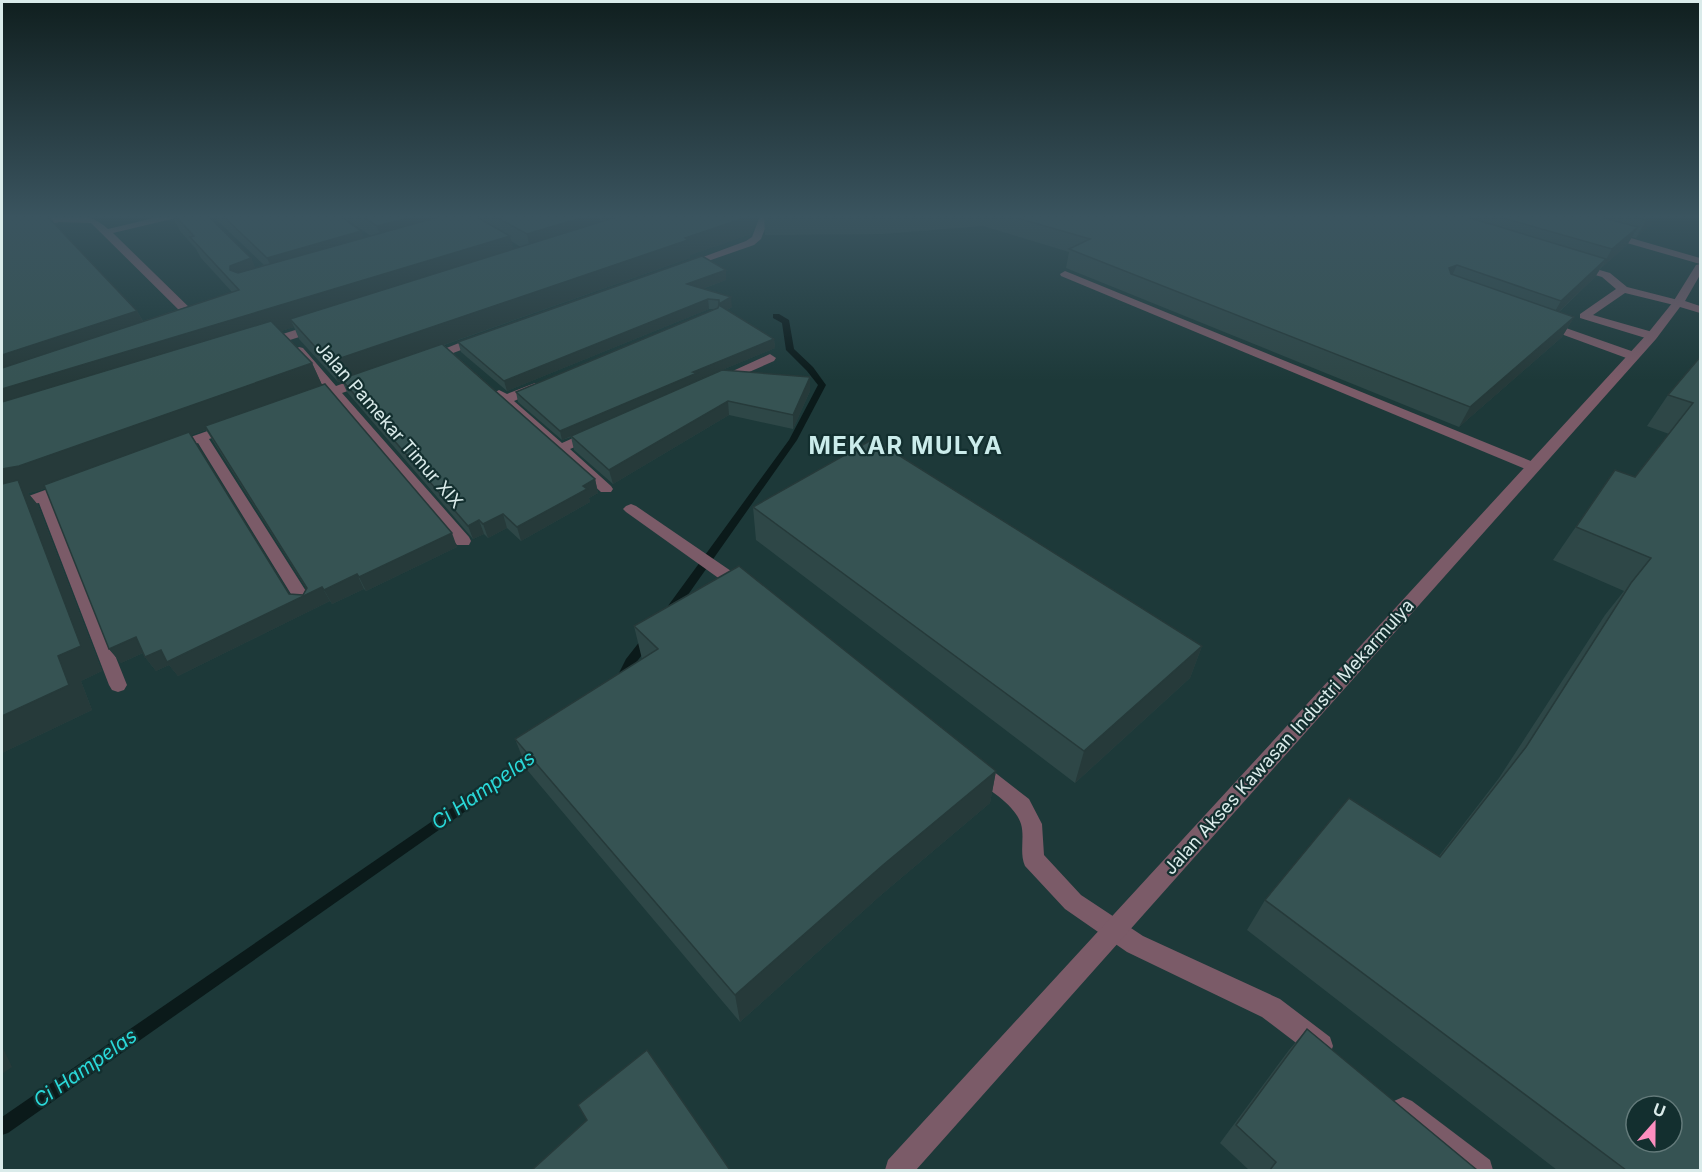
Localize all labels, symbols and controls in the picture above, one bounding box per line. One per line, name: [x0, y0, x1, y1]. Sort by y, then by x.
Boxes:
street label: Jalan Pamekar Timur XIX: [311, 337, 467, 512]
district label: MEKAR MULYA: [808, 431, 1004, 460]
street label: Jalan Akses Kawasan Industri Mekarmulya: [1159, 595, 1418, 879]
water label: Ci Hampelas: [426, 745, 540, 835]
water label: Ci Hampelas: [28, 1023, 142, 1113]
north arrow: [1624, 1094, 1684, 1154]
text: U: [1650, 1099, 1668, 1121]

